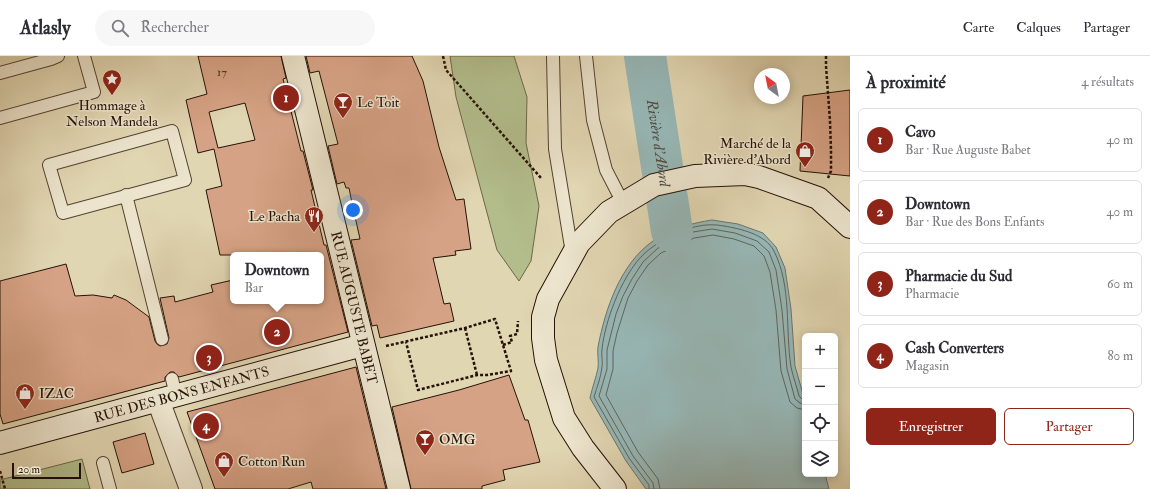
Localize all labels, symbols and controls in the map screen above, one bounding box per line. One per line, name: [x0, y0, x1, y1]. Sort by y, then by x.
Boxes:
search box: [95, 10, 375, 46]
text: Atlasly: [20, 16, 71, 40]
icon: search: [109, 17, 131, 39]
text: Rechercher: [141, 18, 209, 37]
text: Carte: [963, 19, 994, 36]
text: Calques: [1016, 19, 1061, 36]
text: Partager: [1083, 19, 1130, 36]
house number: 17: [217, 65, 227, 80]
place icon: Hommage à Nelson Mandela: [101, 68, 123, 96]
north arrow: [754, 68, 790, 104]
text: À proximité: [866, 72, 946, 93]
text: 4 résultats: [1081, 74, 1134, 90]
pin: 1: [273, 83, 299, 113]
bar icon: Le Toit: [332, 91, 354, 119]
place label: Le Toit: [357, 94, 400, 111]
place label: Hommage à Nelson Mandela: [66, 97, 158, 130]
water label: Rivière d'Abord: [642, 97, 674, 190]
text: Cavo: [905, 123, 935, 142]
text: 1: [878, 132, 882, 148]
text: 40 m: [1107, 132, 1133, 148]
place label: Marché de la Rivière d’Abord: [703, 135, 791, 168]
shop icon: Marché de la Rivière d’Abord: [794, 140, 816, 168]
text: Bar · Rue Auguste Babet: [905, 142, 1031, 158]
text: Downtown: [905, 195, 970, 214]
your location: [343, 200, 363, 220]
text: 2: [877, 204, 883, 220]
text: 40 m: [1107, 204, 1133, 220]
restaurant icon: Le Pacha: [303, 205, 325, 233]
place label: Le Pacha: [249, 208, 300, 225]
text: Bar · Rue des Bons Enfants: [905, 214, 1044, 230]
street label: RUE AUGUSTE BABET: [327, 229, 381, 387]
popup: [230, 252, 324, 304]
text: Downtown: [244, 261, 310, 280]
text: Pharmacie du Sud: [905, 267, 1012, 286]
text: 3: [878, 276, 883, 292]
text: 60 m: [1107, 276, 1133, 292]
text: Bar: [244, 280, 263, 296]
text: Pharmacie: [905, 286, 959, 302]
pin: 2: [264, 317, 290, 347]
map controls: [802, 333, 838, 477]
button: +: [802, 333, 838, 369]
text: Cash Converters: [905, 339, 1004, 358]
pin: 3: [196, 343, 222, 373]
text: 4: [876, 348, 884, 364]
text: 80 m: [1107, 348, 1133, 364]
text: Magasin: [905, 358, 949, 374]
street label: RUE DES BONS ENFANTS: [92, 363, 271, 426]
button: −: [802, 369, 838, 405]
shop icon: IZAC: [14, 382, 36, 410]
place label: IZAC: [39, 385, 74, 402]
button: locate: [802, 405, 838, 441]
button: Enregistrer: [866, 408, 996, 445]
button: Partager: [1004, 408, 1134, 445]
pin: 4: [193, 411, 219, 441]
bar icon: OMG: [414, 428, 436, 456]
place label: OMG: [439, 431, 476, 448]
button: layers: [802, 441, 838, 477]
shop icon: Cotton Run: [213, 450, 235, 478]
place label: Cotton Run: [238, 453, 305, 470]
scale bar: [12, 461, 81, 480]
text: 20 m: [18, 463, 40, 476]

